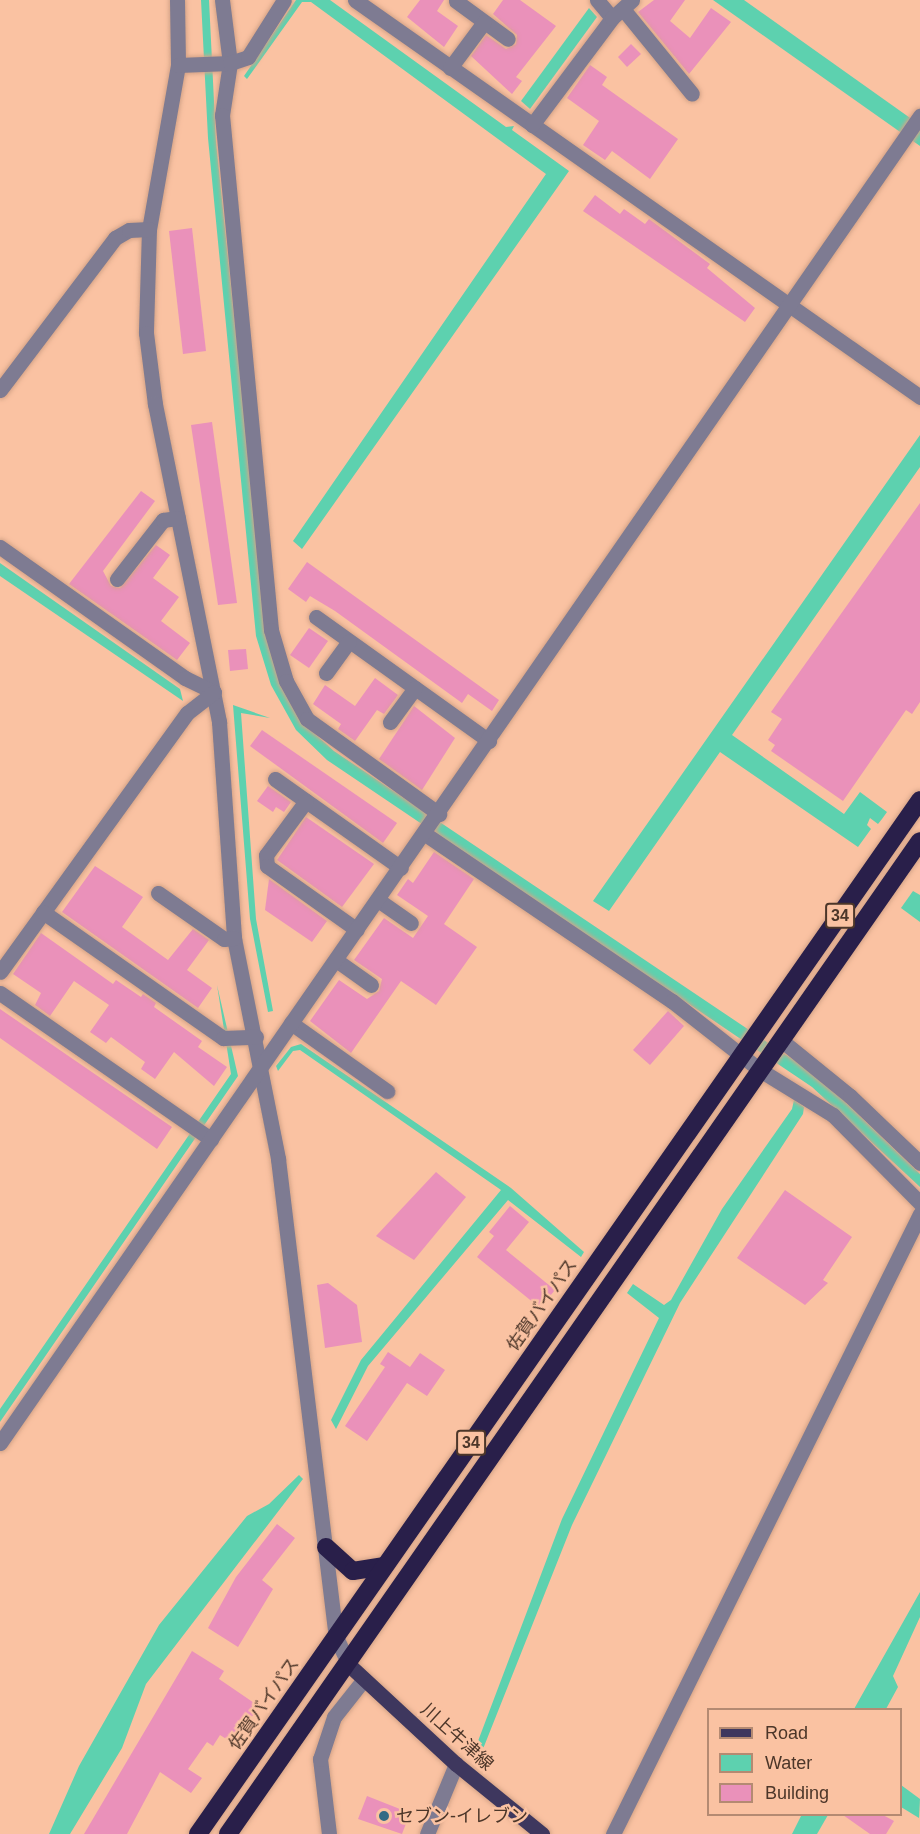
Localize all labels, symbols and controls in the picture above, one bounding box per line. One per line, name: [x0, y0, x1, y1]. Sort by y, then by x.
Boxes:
road number: 34: [825, 903, 855, 929]
street label: 佐賀バイパス: [502, 1255, 582, 1355]
road number: 34: [456, 1430, 486, 1456]
street label: 佐賀バイパス: [224, 1654, 304, 1754]
street label: 川上牛津線: [416, 1699, 498, 1775]
legend: [707, 1708, 902, 1816]
text: Road: [765, 1723, 808, 1743]
text: Water: [765, 1753, 812, 1773]
text: Building: [765, 1783, 829, 1803]
place label: セブン-イレブン: [396, 1805, 528, 1827]
marker: セブン-イレブン: [377, 1809, 391, 1823]

